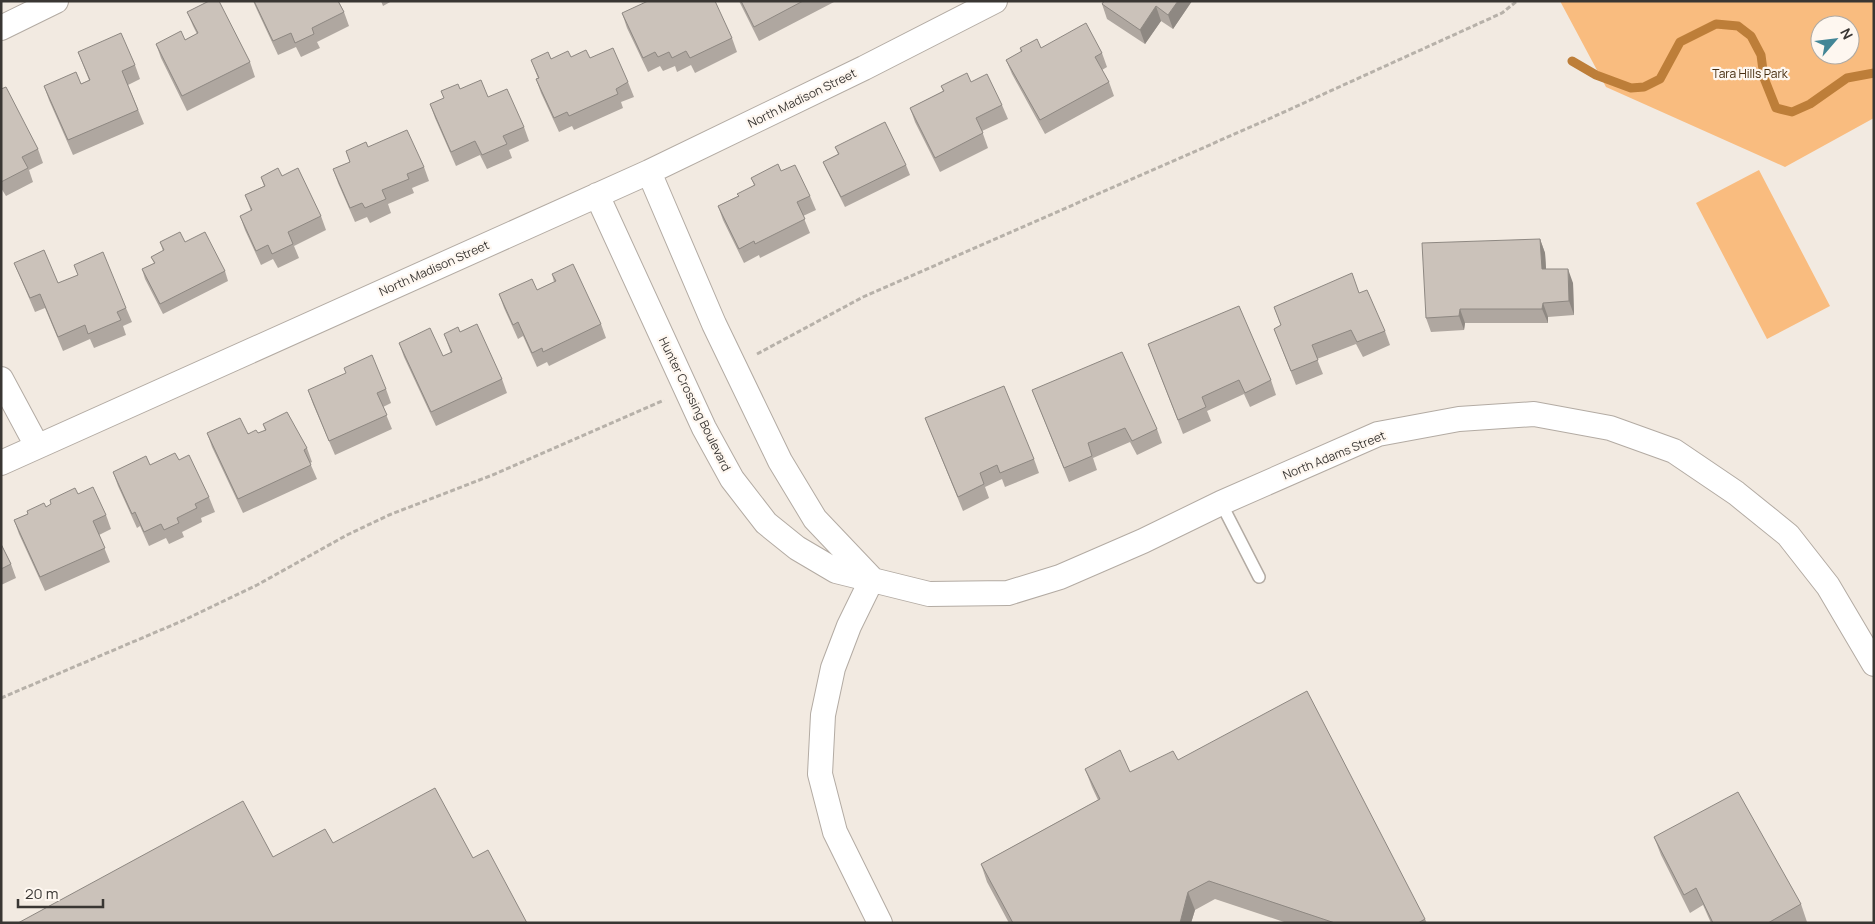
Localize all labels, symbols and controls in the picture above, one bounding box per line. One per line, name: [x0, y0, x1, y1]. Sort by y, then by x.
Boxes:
north arrow: [1810, 15, 1860, 65]
text: N: [1836, 25, 1858, 43]
street label: North Madison Street: [745, 64, 859, 132]
park label: Tara Hills Park: [1712, 65, 1789, 82]
street label: North Madison Street: [376, 236, 492, 300]
street label: Hunter Crossing Boulevard: [655, 334, 735, 474]
street label: North Adams Street: [1280, 427, 1388, 483]
scale bar: [18, 876, 102, 908]
text: 20 m: [25, 883, 58, 904]

